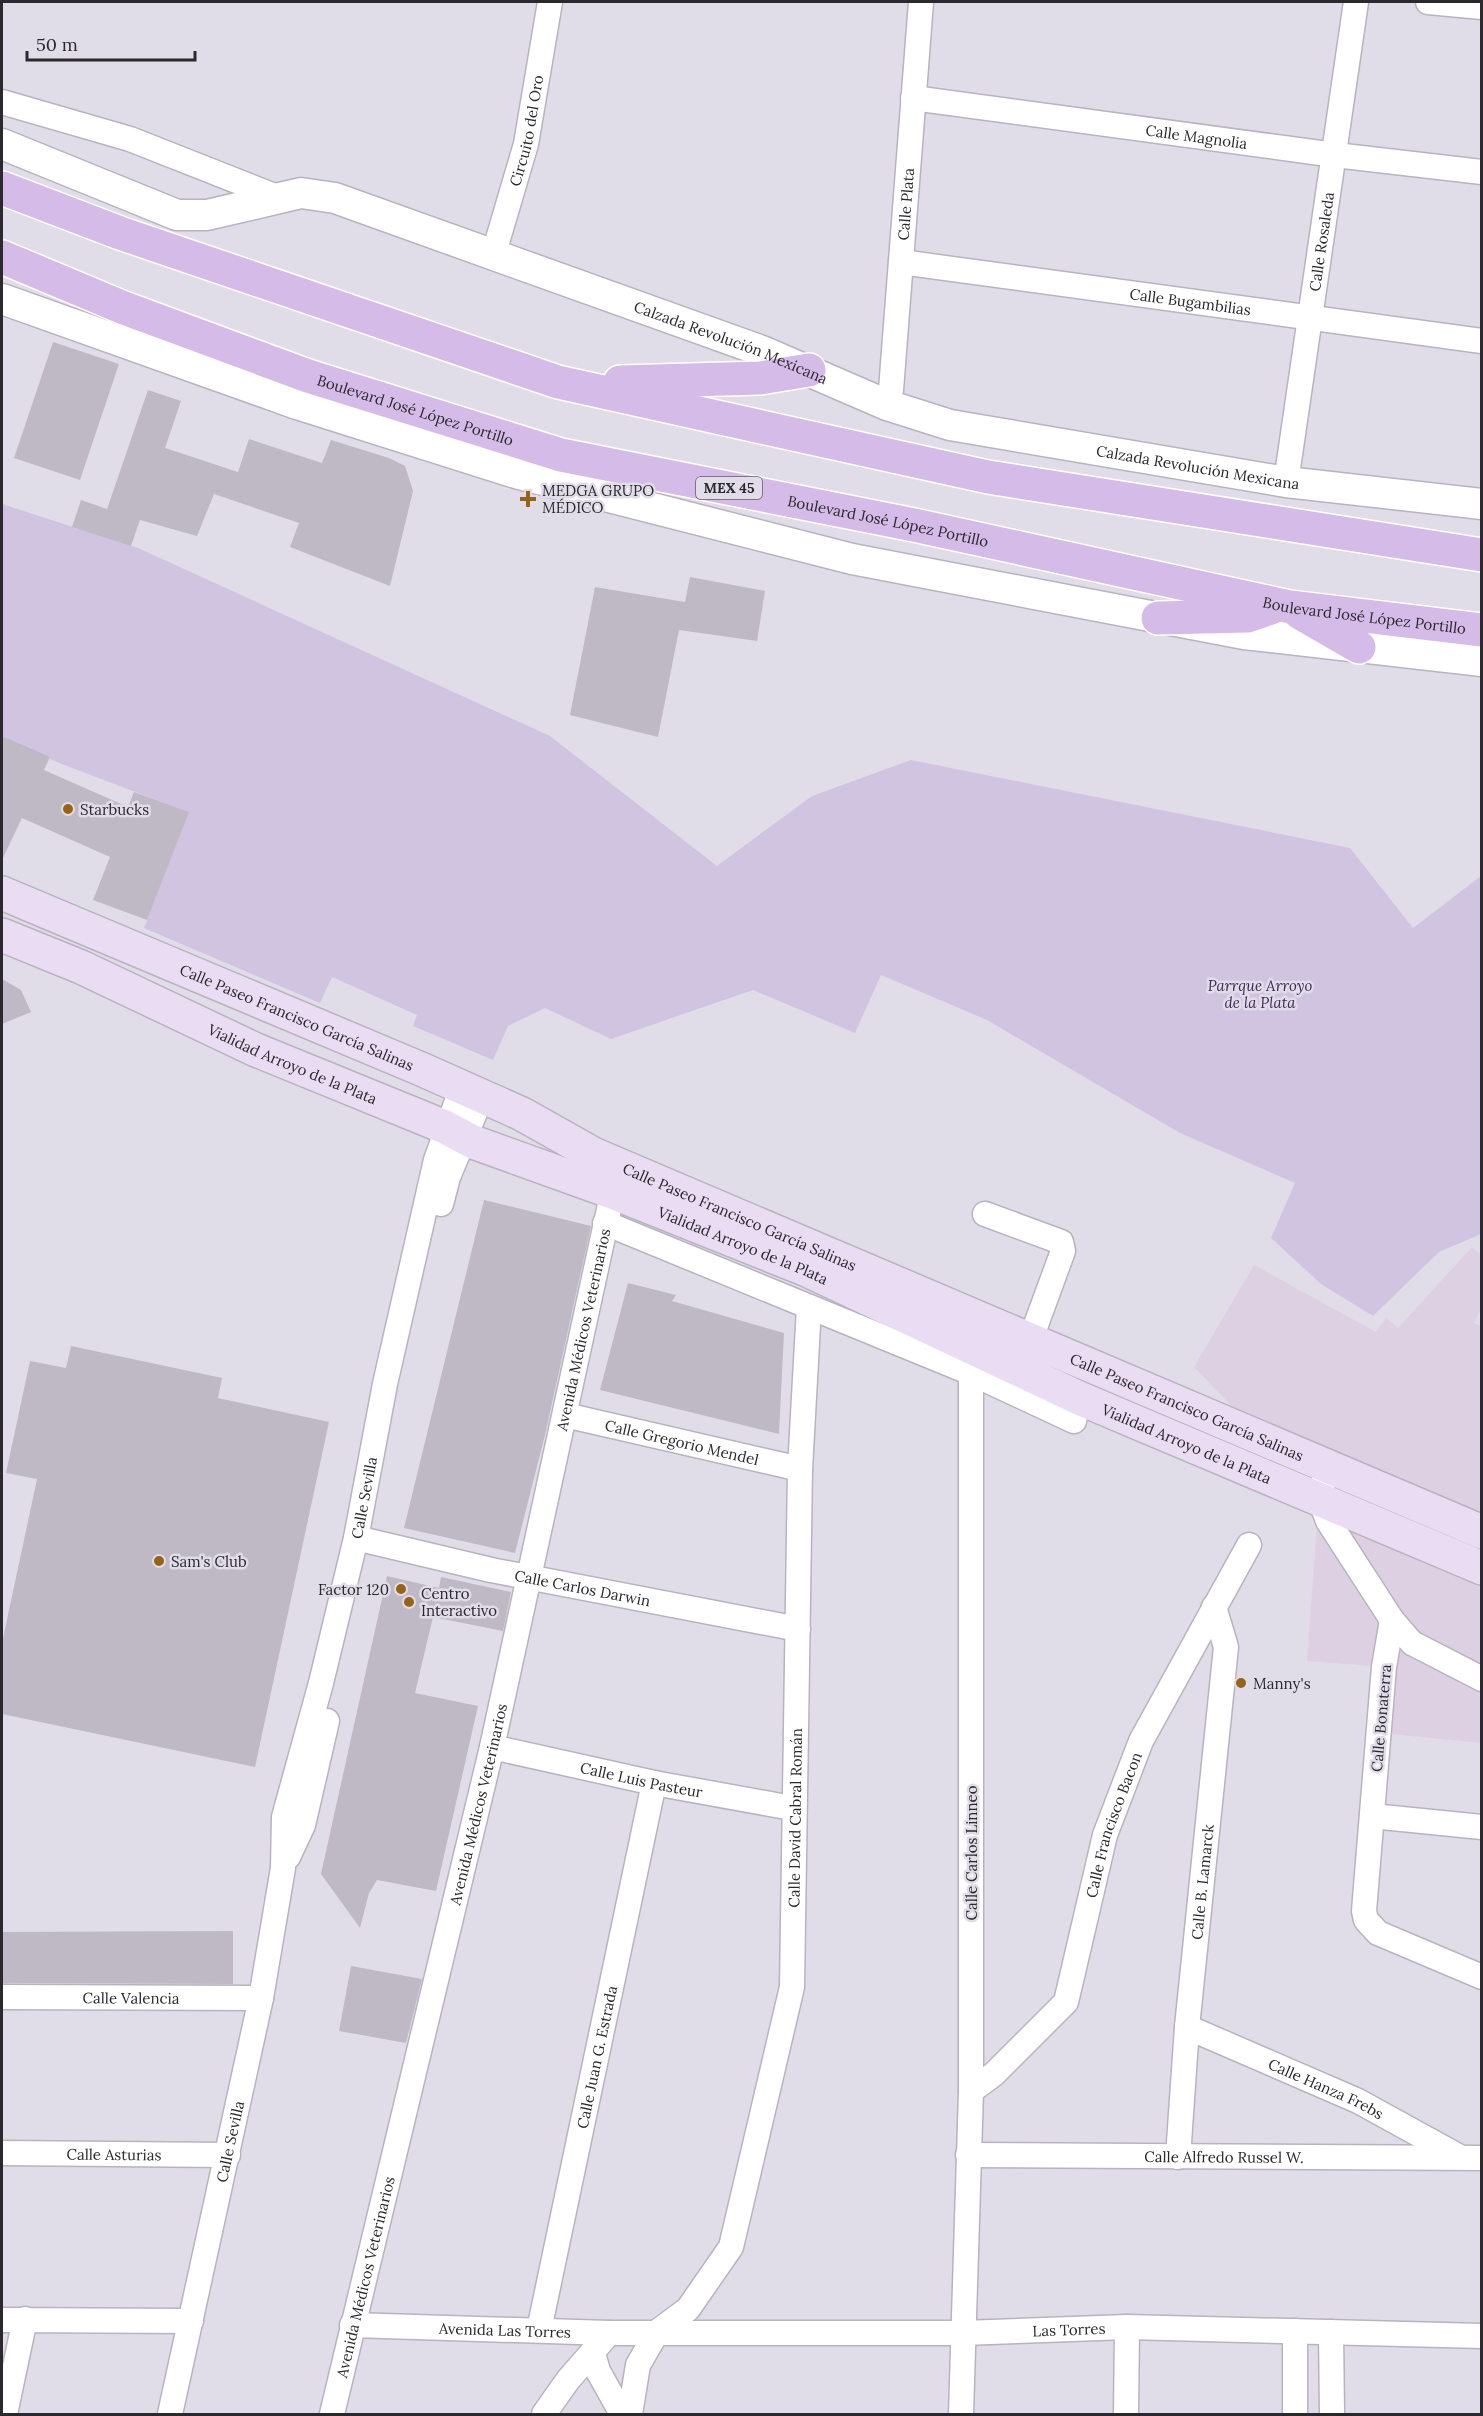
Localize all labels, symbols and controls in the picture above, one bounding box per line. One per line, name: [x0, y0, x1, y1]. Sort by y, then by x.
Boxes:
scale bar: [27, 24, 195, 62]
text: 50 m: [36, 33, 78, 56]
street label: Circuito del Oro: [505, 73, 547, 188]
street label: Calle Magnolia: [1144, 120, 1249, 153]
street label: Calle Plata: [893, 167, 918, 241]
street label: Calle Rosaleda: [1304, 190, 1338, 293]
street label: Calle Bugambilias: [1129, 284, 1252, 319]
street label: Calzada Revolución Mexicana: [632, 296, 831, 388]
street label: Boulevard José López Portillo: [315, 370, 516, 449]
street label: Calzada Revolución Mexicana: [1095, 440, 1301, 493]
road number: MEX 45: [696, 477, 762, 499]
place label: MEDGA GRUPO MÉDICO: [542, 481, 654, 517]
marker: MEDGA GRUPO MÉDICO: [519, 490, 537, 508]
street label: Boulevard José López Portillo: [786, 491, 991, 551]
street label: Boulevard José López Portillo: [1261, 592, 1467, 638]
place label: Starbucks: [80, 800, 149, 819]
marker: Starbucks: [61, 802, 75, 816]
street label: Calle Paseo Francisco García Salinas: [177, 959, 417, 1075]
park label: Parrque Arroyo de la Plata: [1208, 976, 1312, 1012]
street label: Vialidad Arroyo de la Plata: [204, 1019, 380, 1108]
street label: Calle Paseo Francisco García Salinas: [620, 1158, 859, 1274]
street label: Vialidad Arroyo de la Plata: [654, 1202, 832, 1288]
street label: Avenida Médicos Veterinarios: [551, 1227, 614, 1434]
street label: Calle Paseo Francisco García Salinas: [1067, 1349, 1307, 1465]
street label: Vialidad Arroyo de la Plata: [1098, 1399, 1275, 1488]
street label: Calle Gregorio Mendel: [603, 1415, 761, 1469]
street label: Calle Sevilla: [347, 1455, 381, 1540]
place label: Sam's Club: [171, 1552, 247, 1571]
marker: Sam's Club: [152, 1554, 166, 1568]
street label: Calle Carlos Darwin: [513, 1565, 652, 1610]
place label: Factor 120: [318, 1580, 389, 1599]
marker: Factor 120: [394, 1582, 408, 1596]
place label: Centro Interactivo: [421, 1584, 497, 1620]
marker: Centro Interactivo: [402, 1595, 416, 1609]
street label: Calle Bonaterra: [1367, 1663, 1395, 1773]
place label: Manny's: [1253, 1674, 1311, 1693]
marker: Manny's: [1234, 1676, 1248, 1690]
street label: Avenida Médicos Veterinarios: [445, 1702, 511, 1908]
street label: Calle David Cabral Román: [784, 1728, 805, 1908]
street label: Calle Francisco Bacon: [1081, 1749, 1145, 1900]
street label: Calle Luis Pasteur: [579, 1757, 705, 1801]
street label: Calle Carlos Linneo: [962, 1785, 981, 1920]
street label: Calle B. Lamarck: [1187, 1823, 1217, 1941]
street label: Calle Juan G. Estrada: [572, 1983, 621, 2130]
street label: Calle Valencia: [82, 1988, 180, 2007]
street label: Calle Hanza Frebs: [1266, 2054, 1387, 2123]
street label: Calle Sevilla: [211, 2099, 248, 2184]
street label: Calle Asturias: [66, 2144, 162, 2164]
street label: Calle Alfredo Russel W.: [1144, 2147, 1304, 2166]
street label: Avenida Médicos Veterinarios: [331, 2174, 398, 2380]
street label: Avenida Las Torres: [438, 2318, 571, 2341]
street label: Las Torres: [1032, 2318, 1106, 2340]

